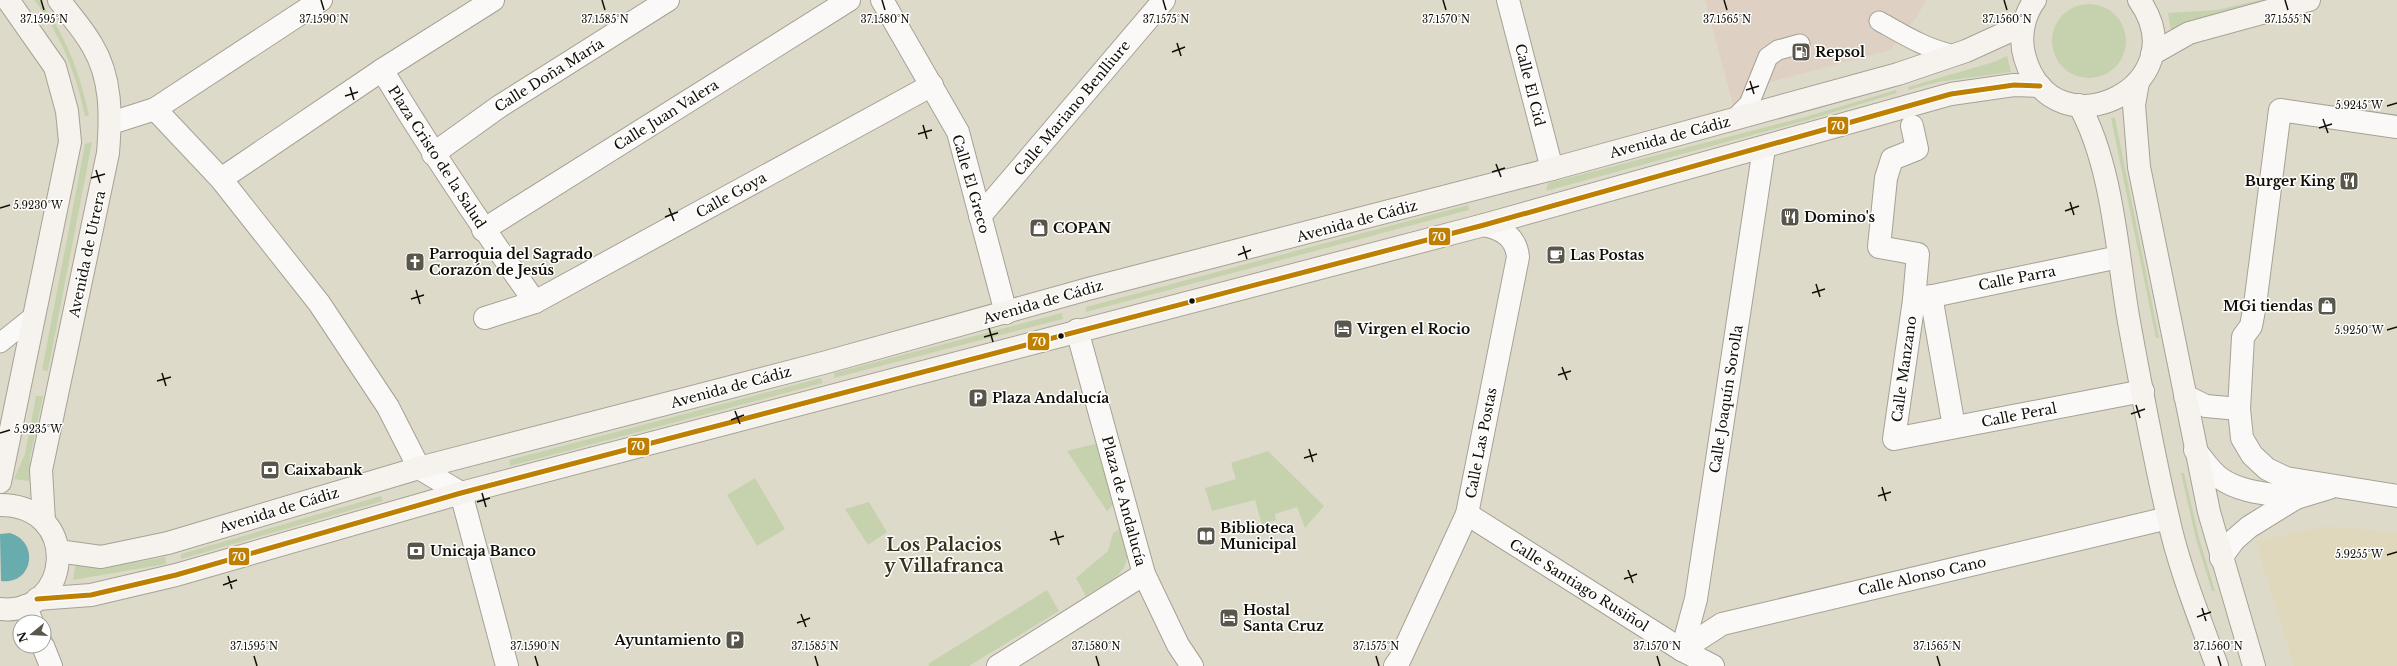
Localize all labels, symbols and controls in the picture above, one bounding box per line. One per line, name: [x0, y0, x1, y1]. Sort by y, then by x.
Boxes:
text: 37.1595°N: [20, 13, 68, 26]
text: 37.1590°N: [299, 13, 349, 26]
text: 37.1585°N: [581, 13, 629, 26]
text: 37.1580°N: [860, 13, 910, 26]
text: 37.1575°N: [1143, 13, 1189, 26]
text: 37.1570°N: [1422, 13, 1470, 26]
text: 37.1565°N: [1703, 13, 1751, 26]
text: 37.1560°N: [1982, 13, 2032, 26]
text: 37.1555°N: [2264, 13, 2312, 26]
street label: Calle Doña María: [491, 34, 607, 116]
street label: Calle Mariano Benlliure: [1010, 37, 1134, 179]
fuel station icon: Repsol: [1790, 41, 1812, 63]
street label: Calle El Cid: [1511, 42, 1549, 129]
place label: Repsol: [1815, 43, 1865, 61]
street label: Calle Juan Valera: [610, 75, 722, 154]
street label: Plaza Cristo de la Salud: [384, 82, 490, 232]
text: 5.9245°W: [2335, 99, 2383, 112]
street label: Avenida de Cádiz: [1607, 112, 1733, 162]
line badge: 70: [1827, 116, 1849, 135]
text: 70: [1831, 119, 1845, 133]
street label: Calle El Greco: [948, 132, 994, 236]
street label: Calle Goya: [693, 168, 770, 222]
restaurant icon: Burger King: [2338, 170, 2360, 192]
place label: Burger King: [2245, 172, 2335, 190]
street label: Avenida de Utrera: [65, 189, 109, 320]
street label: Avenida de Cádiz: [1294, 196, 1420, 246]
text: 5.9230°W: [13, 199, 63, 212]
restaurant icon: Domino's: [1779, 206, 1801, 228]
place label: Domino's: [1804, 208, 1876, 226]
shop icon: COPAN: [1028, 217, 1050, 239]
place label: COPAN: [1053, 219, 1111, 237]
line badge: 70: [1428, 227, 1451, 246]
text: 70: [1432, 230, 1446, 244]
cafe icon: Las Postas: [1545, 244, 1567, 266]
place label: Parroquia del Sagrado Corazón de Jesús: [429, 245, 593, 279]
place label: Las Postas: [1570, 246, 1645, 264]
church icon: Parroquia del Sagrado Corazón de Jesús: [404, 251, 426, 273]
street label: Calle Parra: [1977, 262, 2057, 294]
street label: Avenida de Cádiz: [980, 276, 1105, 328]
shop icon: MGi tiendas: [2316, 295, 2338, 317]
unlabelled marker: [1187, 296, 1197, 306]
place label: MGi tiendas: [2223, 297, 2313, 315]
street label: Calle Manzano: [1888, 315, 1920, 423]
hotel icon: Virgen el Rocio: [1332, 318, 1354, 340]
place label: Virgen el Rocio: [1356, 320, 1470, 338]
street label: Calle Joaquín Sorolla: [1705, 323, 1747, 474]
text: 5.9250°W: [2335, 324, 2384, 337]
unlabelled marker: [1056, 331, 1066, 341]
line badge: 70: [1027, 332, 1050, 351]
text: 70: [1032, 335, 1046, 349]
street label: Avenida de Cádiz: [668, 362, 794, 412]
street label: Calle Las Postas: [1461, 386, 1501, 500]
parking icon: Plaza Andalucía: [967, 387, 989, 409]
place label: Plaza Andalucía: [992, 389, 1109, 407]
street label: Calle Peral: [1980, 399, 2059, 431]
text: 5.9235°W: [14, 423, 62, 436]
street label: Plaza de Andalucía: [1098, 434, 1150, 568]
line badge: 70: [627, 437, 650, 456]
text: 70: [631, 439, 645, 453]
bank icon: Caixabank: [259, 459, 281, 481]
place label: Caixabank: [284, 461, 363, 479]
street label: Avenida de Cádiz: [216, 483, 341, 537]
place label: Biblioteca Municipal: [1220, 519, 1297, 553]
library icon: Biblioteca Municipal: [1195, 525, 1217, 547]
district label: Los Palacios y Villafranca: [884, 534, 1005, 577]
street label: Calle Santiago Rusiñol: [1506, 535, 1652, 635]
bank icon: Unicaja Banco: [405, 540, 427, 562]
place label: Unicaja Banco: [430, 542, 536, 560]
line badge: 70: [228, 547, 250, 566]
text: 5.9255°W: [2335, 548, 2383, 561]
text: 70: [232, 550, 246, 564]
street label: Calle Alonso Cano: [1856, 552, 1988, 600]
place label: Hostal Santa Cruz: [1243, 601, 1324, 635]
hotel icon: Hostal Santa Cruz: [1218, 607, 1240, 629]
north arrow: [12, 614, 52, 654]
text: N: [14, 629, 31, 644]
parking icon: Ayuntamiento: [724, 629, 746, 651]
place label: Ayuntamiento: [613, 631, 721, 649]
text: 37.1595°N: [230, 640, 278, 653]
text: 37.1590°N: [510, 640, 560, 653]
text: 37.1585°N: [791, 640, 839, 653]
text: 37.1580°N: [1071, 640, 1121, 653]
text: 37.1575°N: [1353, 640, 1399, 653]
text: 37.1570°N: [1633, 640, 1681, 653]
text: 37.1565°N: [1913, 640, 1961, 653]
text: 37.1560°N: [2193, 640, 2243, 653]

